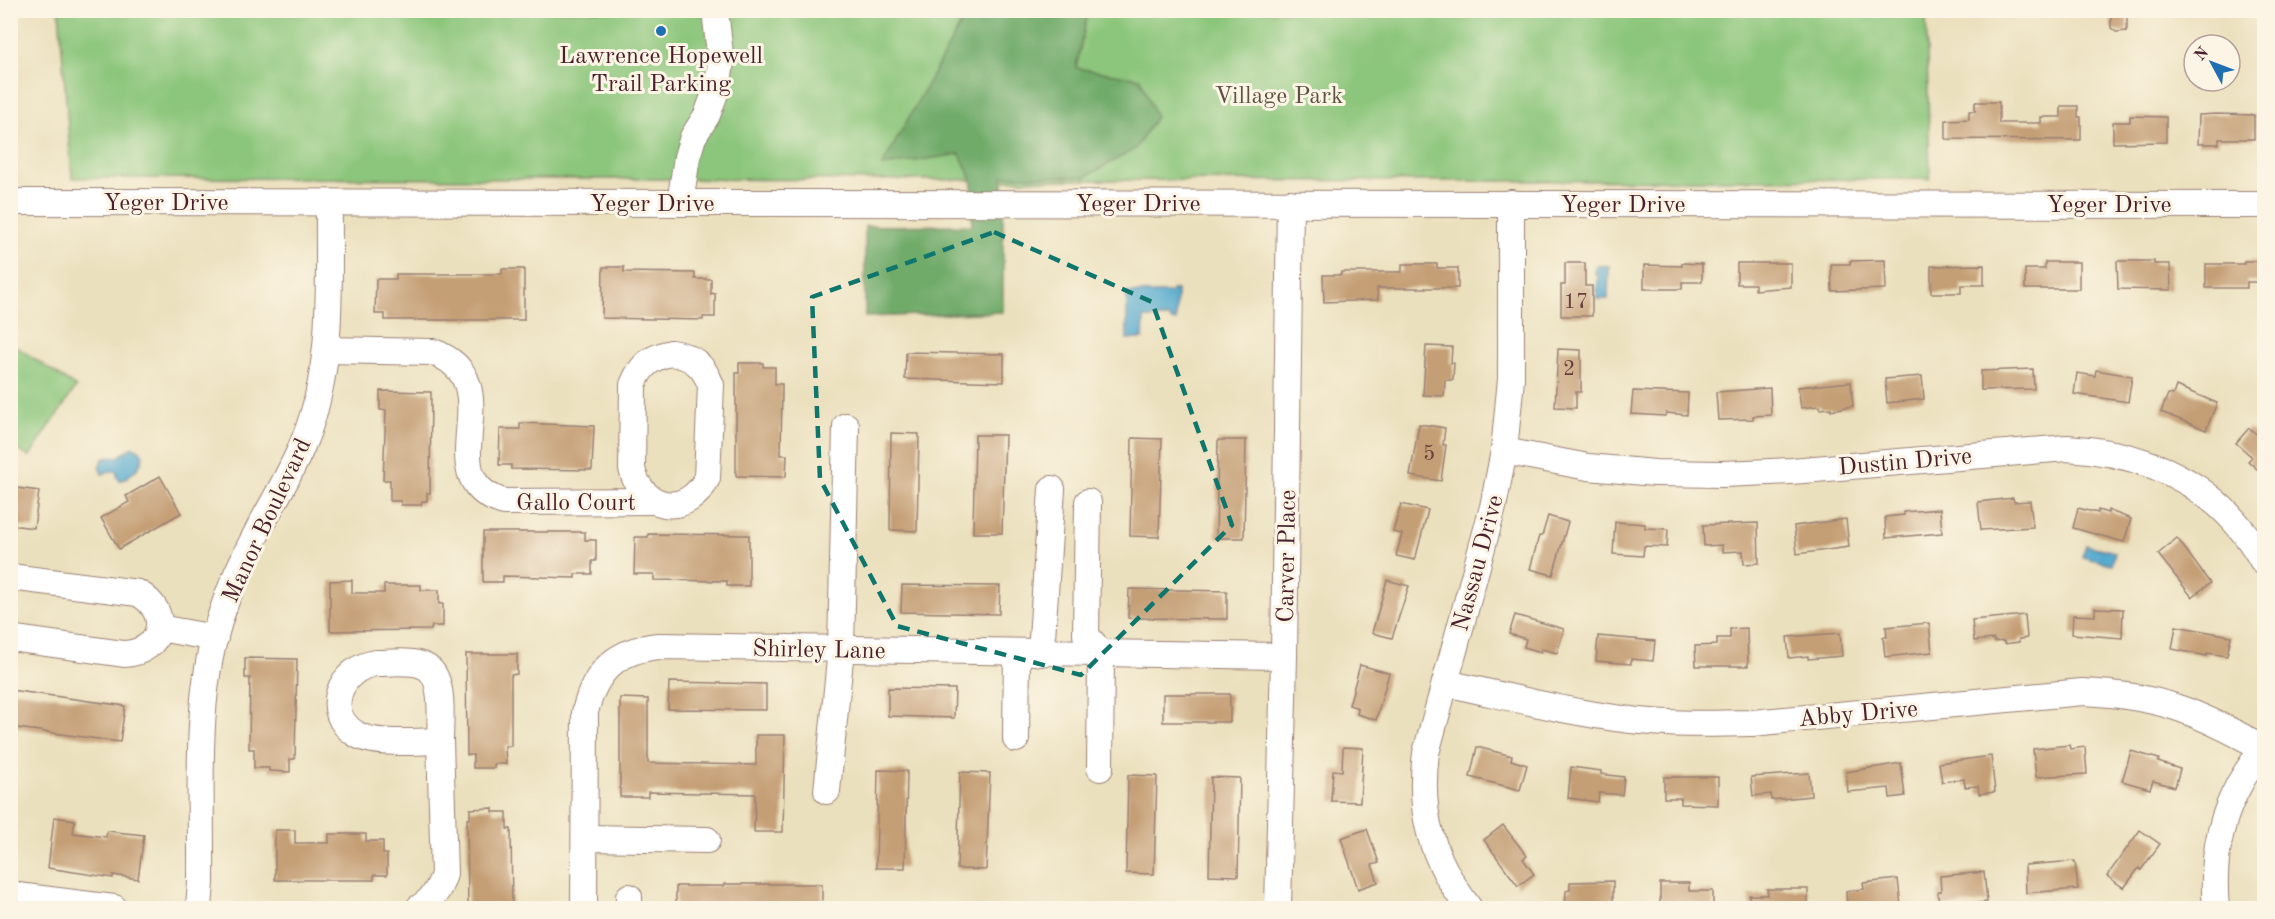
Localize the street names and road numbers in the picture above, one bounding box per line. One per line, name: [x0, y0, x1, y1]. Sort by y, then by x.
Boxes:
street label: Yeger Drive: [104, 192, 229, 216]
street label: Yeger Drive: [590, 193, 715, 217]
street label: Yeger Drive: [1076, 193, 1201, 217]
street label: Yeger Drive: [1561, 194, 1686, 218]
street label: Yeger Drive: [2047, 194, 2172, 218]
street label: Manor Boulevard: [219, 435, 316, 607]
street label: Dustin Drive: [1837, 445, 1973, 481]
street label: Carver Place: [1275, 489, 1301, 623]
street label: Gallo Court: [516, 492, 636, 516]
street label: Nassau Drive: [1449, 493, 1509, 634]
street label: Shirley Lane: [752, 638, 886, 664]
street label: Abby Drive: [1797, 698, 1919, 732]

